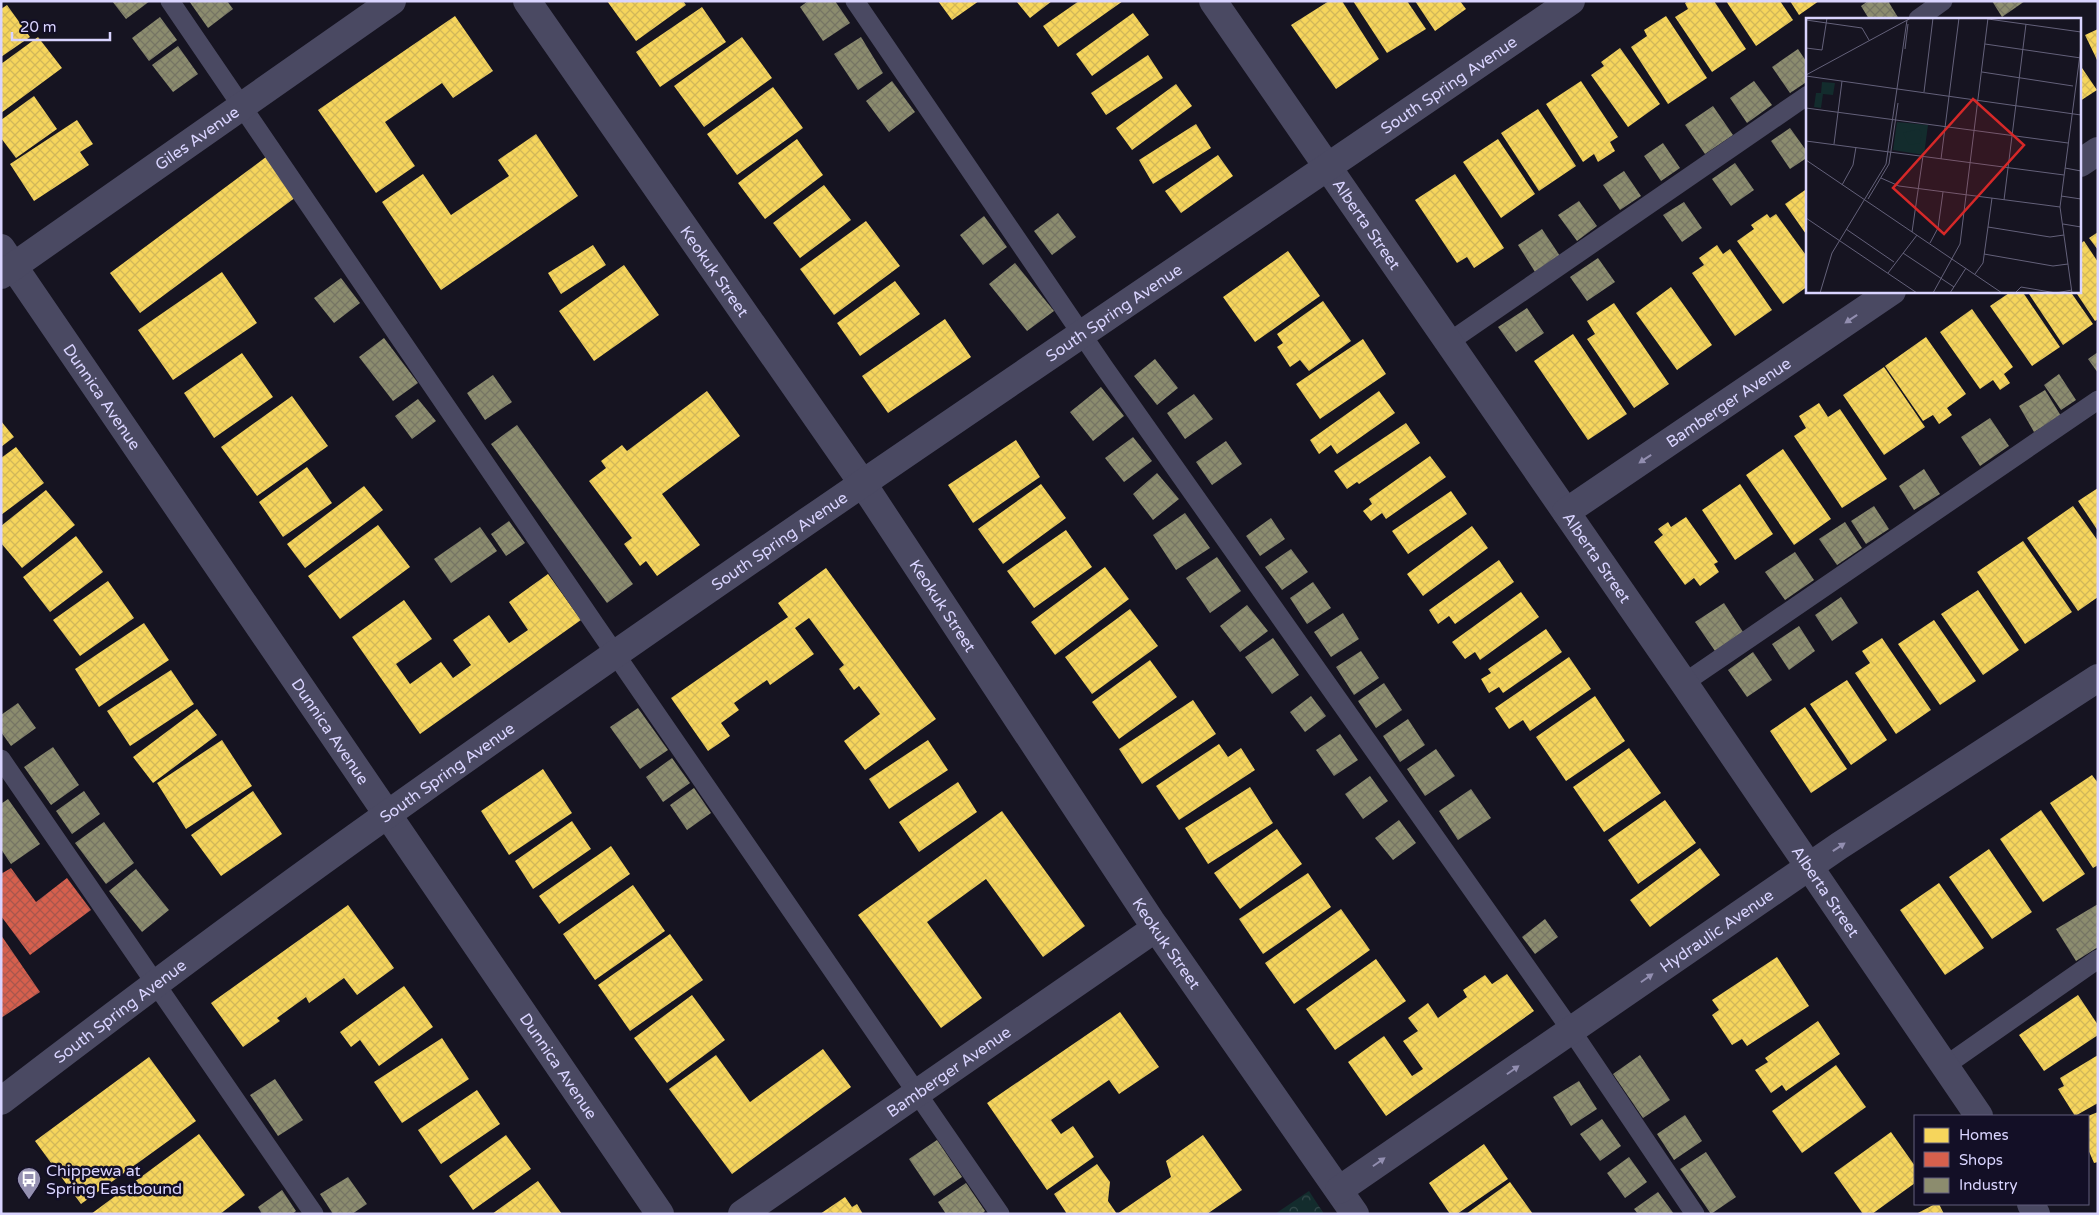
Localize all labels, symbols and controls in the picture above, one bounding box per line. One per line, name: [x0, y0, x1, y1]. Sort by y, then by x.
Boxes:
scale bar: [12, 10, 110, 42]
text: 20 m: [20, 18, 57, 36]
inset map: [1806, 18, 2082, 292]
street label: South Spring Avenue: [1377, 32, 1521, 139]
street label: Giles Avenue: [151, 102, 243, 175]
street label: Alberta Street: [1328, 175, 1405, 274]
street label: Keokuk Street: [675, 222, 753, 321]
street label: South Spring Avenue: [1042, 260, 1186, 367]
one-way arrow: [1845, 314, 1858, 324]
street label: Dunnica Avenue: [58, 340, 145, 454]
street label: Bamberger Avenue: [1662, 353, 1795, 452]
one-way arrow: [1638, 454, 1651, 464]
street label: South Spring Avenue: [708, 488, 852, 595]
street label: Alberta Street: [1558, 508, 1635, 607]
street label: Keokuk Street: [905, 556, 980, 656]
street label: Dunnica Avenue: [287, 675, 373, 789]
street label: South Spring Avenue: [376, 719, 519, 828]
street label: Alberta Street: [1787, 842, 1863, 941]
one-way arrow: [1832, 842, 1845, 852]
street label: Hydraulic Avenue: [1656, 885, 1777, 977]
street label: Keokuk Street: [1127, 894, 1204, 993]
street label: South Spring Avenue: [50, 955, 191, 1068]
one-way arrow: [1640, 973, 1654, 983]
street label: Dunnica Avenue: [515, 1009, 601, 1123]
street label: Bamberger Avenue: [883, 1022, 1015, 1122]
one-way arrow: [1506, 1065, 1520, 1075]
legend: [1914, 1115, 2089, 1205]
text: Homes: [1959, 1126, 2009, 1144]
text: Shops: [1959, 1151, 2003, 1169]
one-way arrow: [1372, 1157, 1386, 1167]
place label: Chippewa at Spring Eastbound: [46, 1161, 182, 1199]
bus stop icon: Chippewa at Spring Eastbound: [16, 1166, 42, 1200]
text: Industry: [1959, 1176, 2018, 1194]

